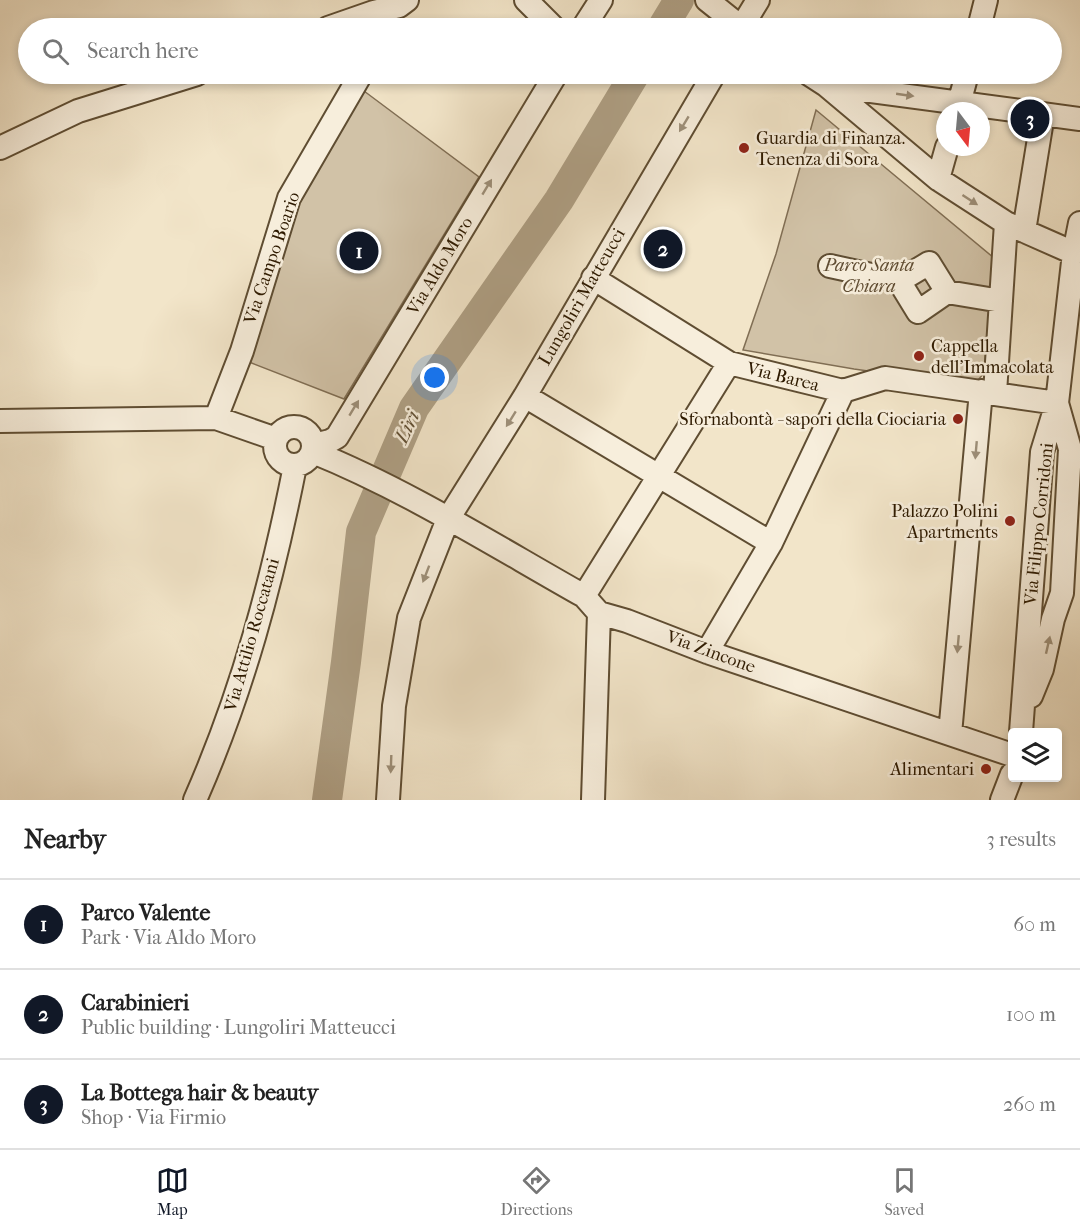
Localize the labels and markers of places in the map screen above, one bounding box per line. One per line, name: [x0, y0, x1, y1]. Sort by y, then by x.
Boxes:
pin: 3: [1010, 96, 1050, 142]
place label: Guardia di Finanza. Tenenza di Sora: [756, 128, 905, 170]
marker: Guardia di Finanza. Tenenza di Sora: [737, 141, 751, 155]
pin: 2: [644, 226, 682, 272]
pin: 1: [340, 228, 378, 274]
place label: Cappella dell'Immacolata: [931, 336, 1054, 378]
marker: Cappella dell'Immacolata: [912, 349, 926, 363]
place label: Sfornabontà - sapori della Ciociaria: [679, 409, 947, 430]
marker: Sfornabontà - sapori della Ciociaria: [951, 412, 965, 426]
place label: Palazzo Polini Apartments: [891, 501, 999, 543]
marker: Palazzo Polini Apartments: [1003, 514, 1017, 528]
place label: Alimentari: [889, 759, 975, 780]
marker: Alimentari: [979, 762, 993, 776]

